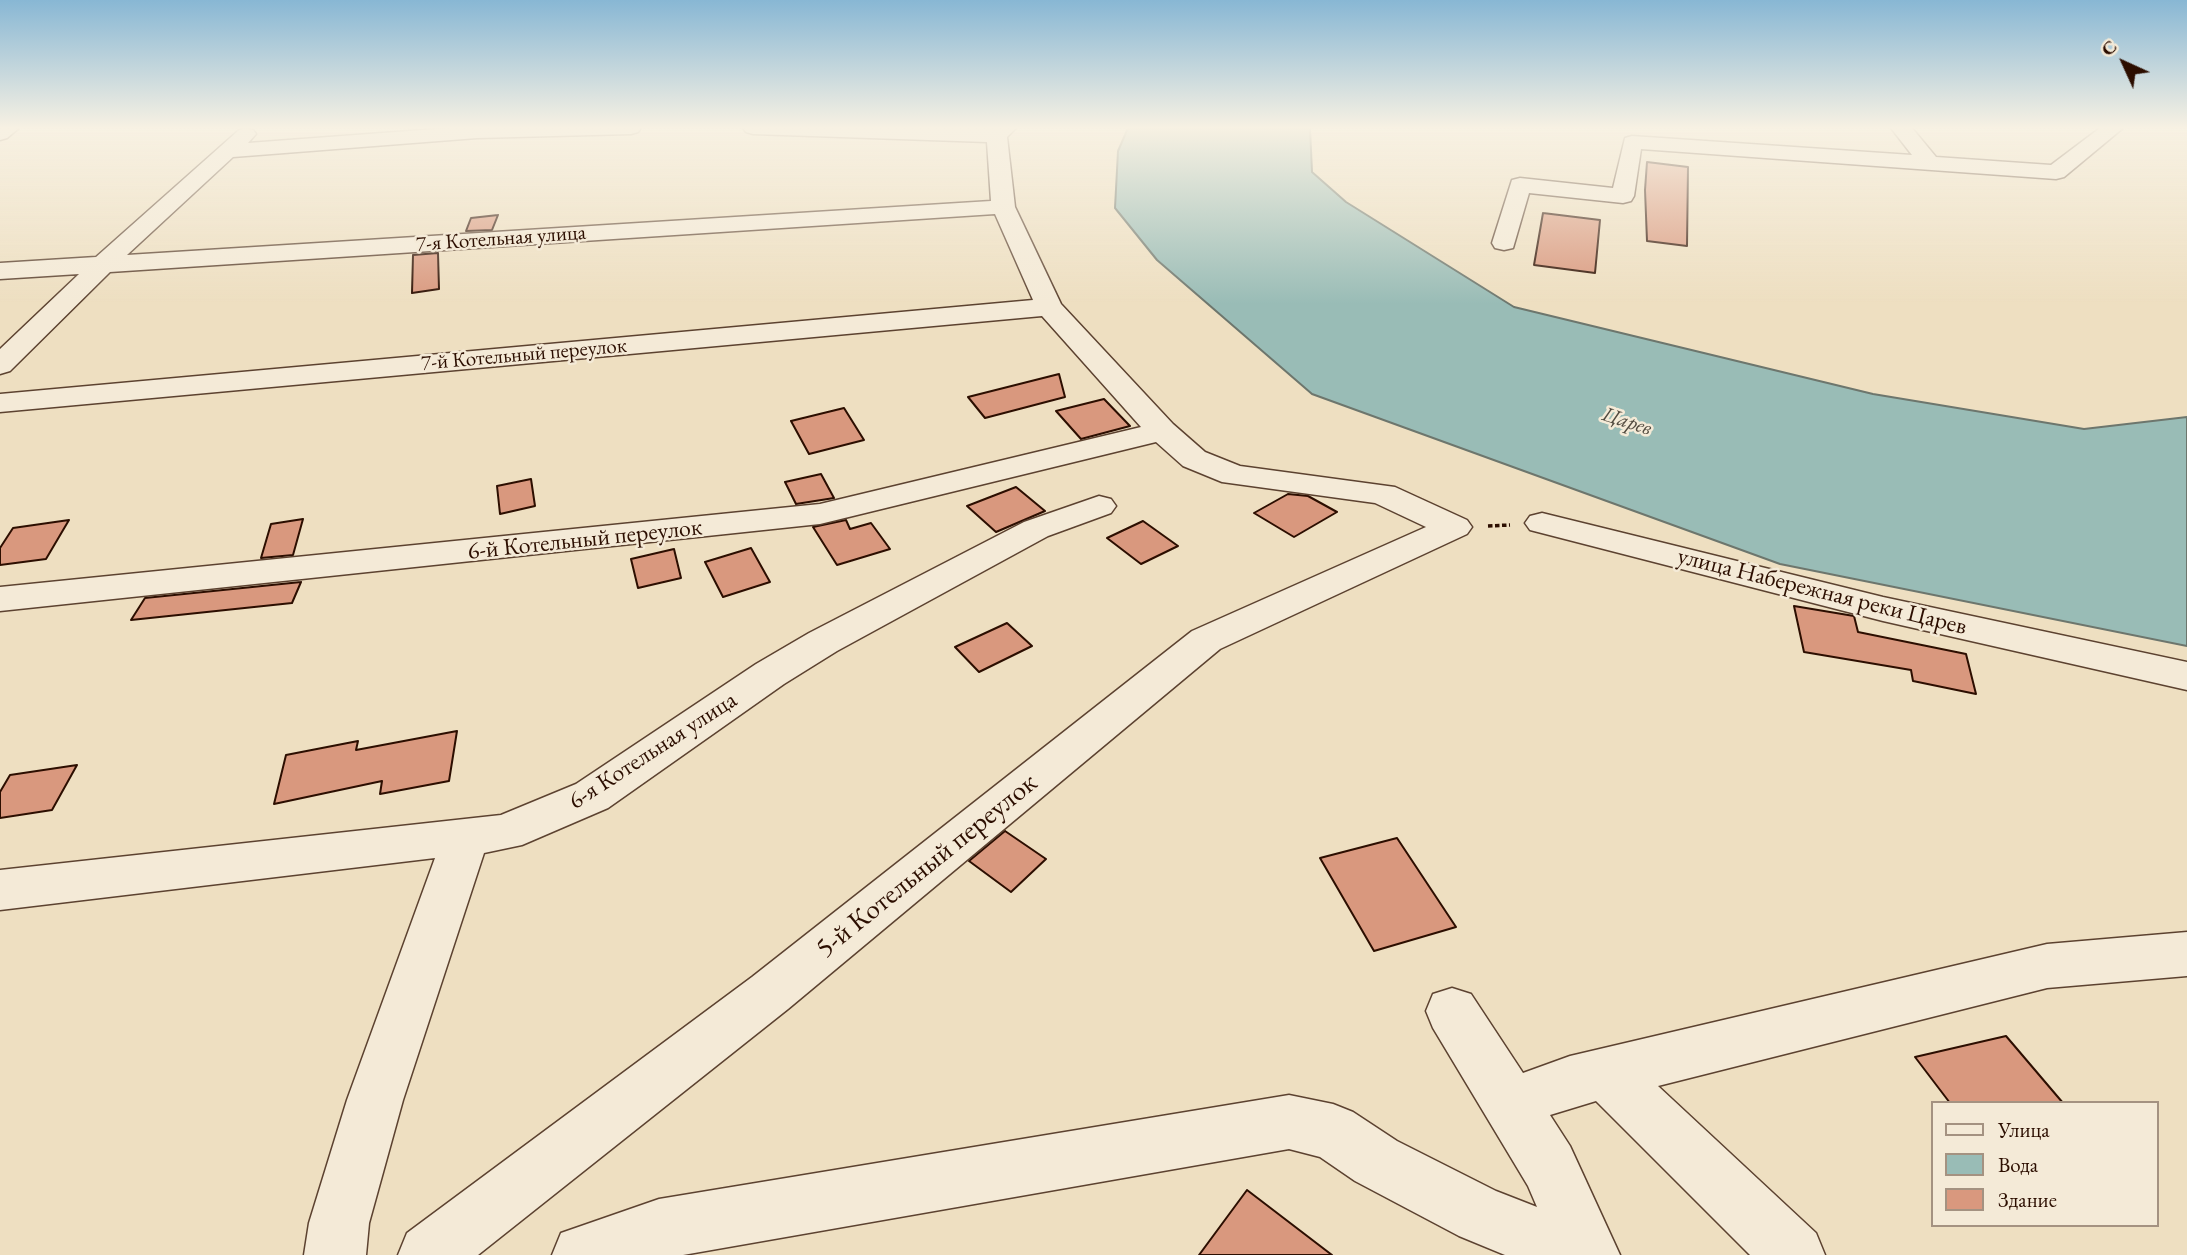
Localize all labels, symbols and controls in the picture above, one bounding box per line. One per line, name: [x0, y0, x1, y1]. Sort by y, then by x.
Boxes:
north arrow: [2089, 28, 2159, 98]
text: С: [2095, 34, 2122, 61]
street label: 7-я Котельная улица: [415, 220, 587, 258]
street label: 7-й Котельный переулок: [420, 333, 628, 377]
water label: Царев: [1599, 402, 1655, 442]
street label: 6-й Котельный переулок: [466, 513, 704, 567]
street label: улица Набережная реки Царев: [1674, 542, 1970, 642]
street label: 6-я Котельная улица: [564, 686, 742, 816]
street label: 5-й Котельный переулок: [810, 766, 1044, 966]
legend: [1932, 1101, 2159, 1227]
text: Улица: [1998, 1116, 2050, 1143]
text: Вода: [1998, 1151, 2038, 1178]
text: Здание: [1998, 1186, 2057, 1213]

